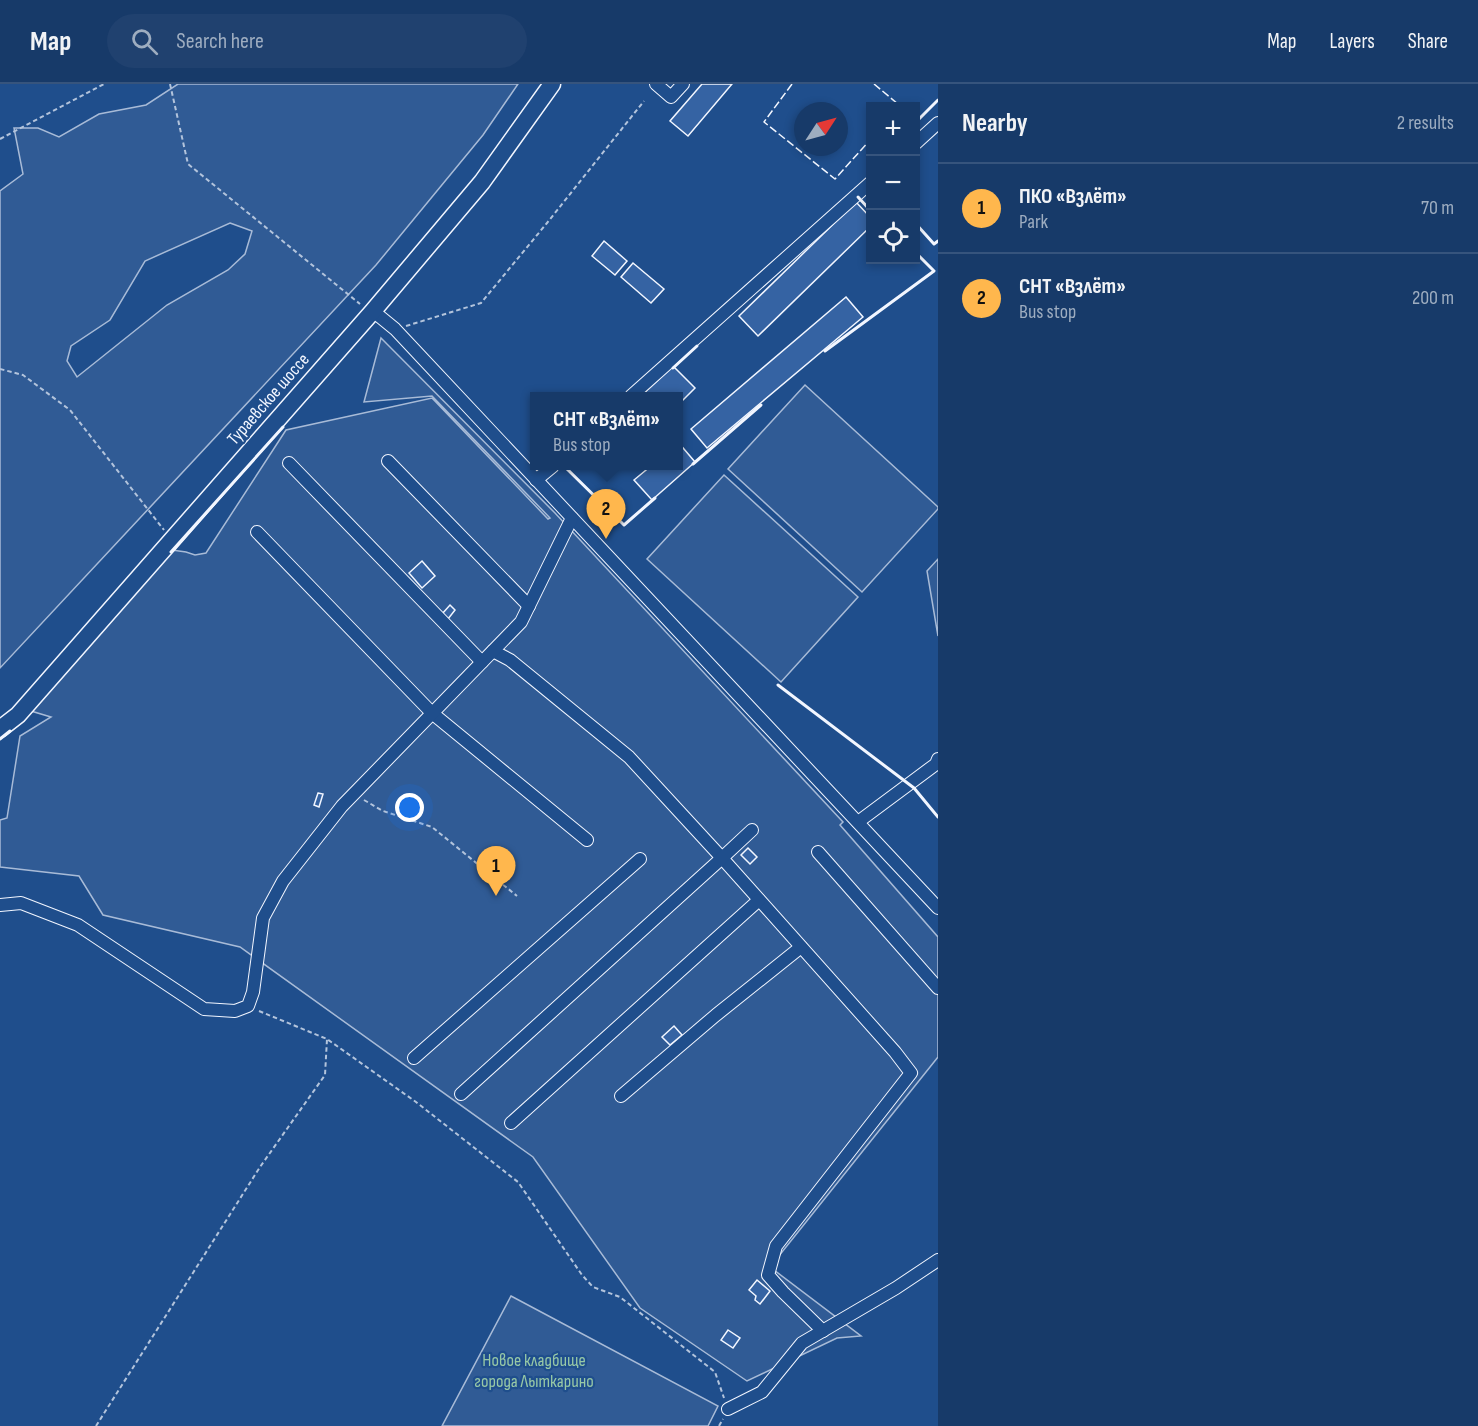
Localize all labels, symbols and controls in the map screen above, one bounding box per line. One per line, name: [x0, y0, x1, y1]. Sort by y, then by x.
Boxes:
search box: [107, 14, 527, 68]
text: Map: [30, 25, 71, 58]
icon: search: [128, 25, 161, 58]
text: Search here: [176, 28, 264, 55]
text: Map: [1267, 29, 1296, 54]
text: Layers: [1329, 29, 1375, 54]
text: Share: [1408, 29, 1448, 54]
north arrow: [794, 102, 848, 156]
map controls: [866, 102, 920, 264]
button: +: [866, 102, 920, 156]
text: Nearby: [962, 108, 1028, 139]
text: 2 results: [1397, 111, 1454, 135]
button: −: [866, 156, 920, 210]
text: ПКО «Взлёт»: [1019, 183, 1127, 210]
text: 1: [978, 196, 985, 220]
text: 70 m: [1421, 196, 1454, 220]
button: locate: [866, 210, 920, 264]
text: Park: [1019, 210, 1048, 234]
text: СНТ «Взлёт»: [1019, 273, 1126, 300]
text: 2: [977, 286, 986, 310]
text: 200 m: [1412, 286, 1454, 310]
text: Bus stop: [1019, 300, 1076, 324]
street label: Тураевское шоссе: [223, 349, 314, 449]
popup: [530, 392, 683, 470]
text: СНТ «Взлёт»: [553, 406, 660, 433]
text: Bus stop: [553, 433, 610, 457]
pin: 2: [586, 490, 626, 539]
your location: [395, 793, 424, 822]
pin: 1: [476, 846, 516, 896]
park label: Новое кладбище города Лыткарино: [474, 1350, 594, 1392]

